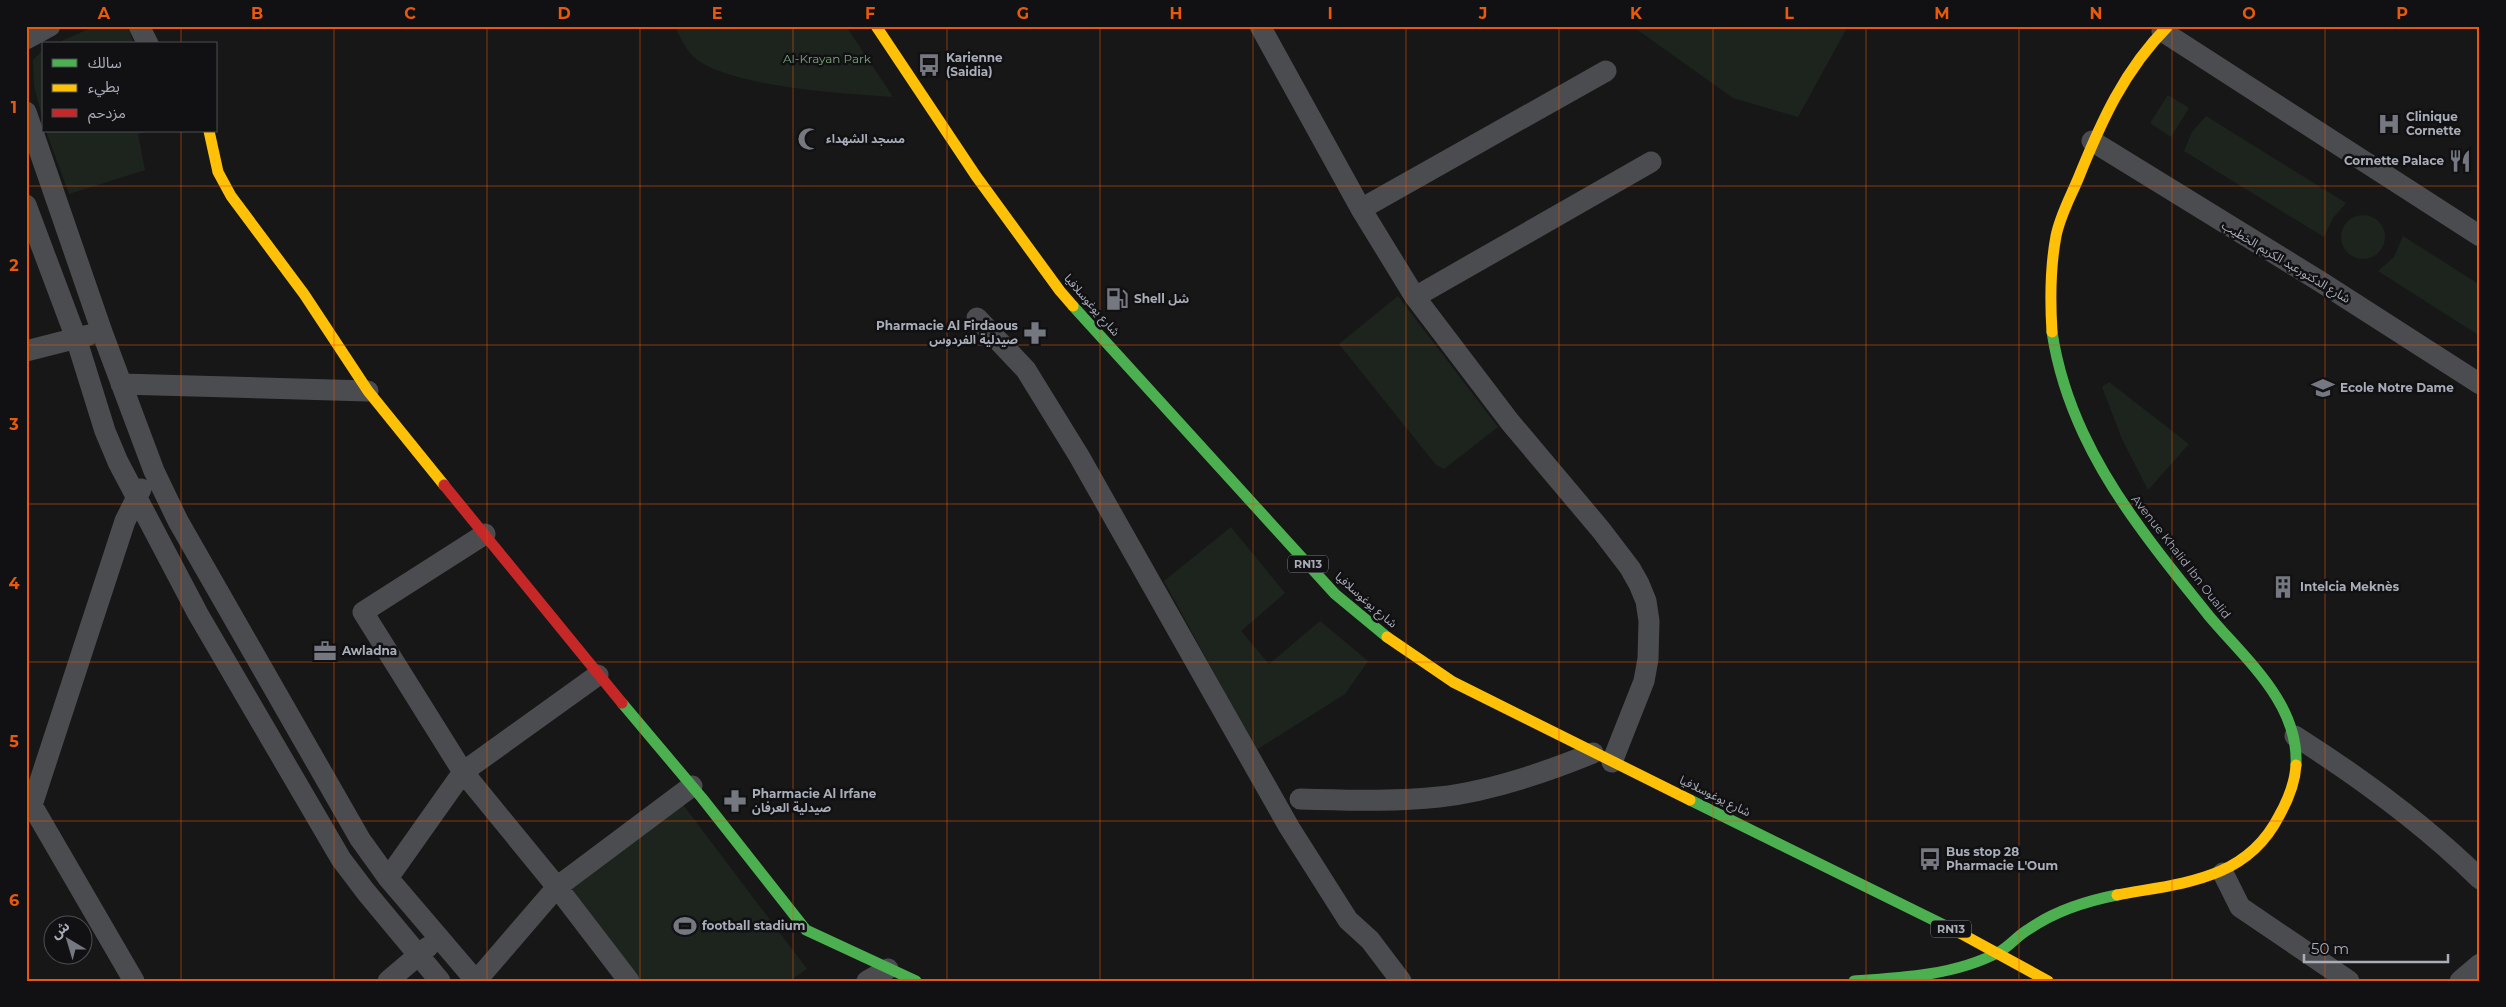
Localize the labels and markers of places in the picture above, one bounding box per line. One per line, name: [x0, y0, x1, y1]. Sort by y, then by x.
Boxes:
place label: Karienne (Saidia): [946, 50, 1003, 79]
bus stop icon: Karienne (Saidia): [916, 52, 942, 78]
place label: Clinique Cornette: [2406, 109, 2461, 138]
hospital icon: Clinique Cornette: [2376, 111, 2402, 137]
mosque icon: مسجد الشهداء: [796, 126, 822, 152]
place label: مسجد الشهداء: [826, 131, 905, 146]
restaurant icon: Cornette Palace: [2447, 148, 2473, 174]
place label: Cornette Palace: [2344, 153, 2444, 168]
fuel station icon: Shell شل: [1104, 286, 1130, 312]
place label: Shell شل: [1134, 291, 1189, 306]
place label: Pharmacie Al Firdaous صيدلية الفردوس: [876, 318, 1019, 347]
pharmacy icon: Pharmacie Al Firdaous صيدلية الفردوس: [1022, 320, 1048, 346]
school or university icon: Ecole Notre Dame: [2310, 375, 2336, 401]
place label: Ecole Notre Dame: [2340, 380, 2454, 395]
building icon: Intelcia Meknès: [2270, 574, 2296, 600]
place label: Intelcia Meknès: [2300, 579, 2400, 594]
office icon: Awladna: [312, 638, 338, 664]
place label: Awladna: [341, 643, 397, 658]
place label: Pharmacie Al Irfane صيدلية العرفان: [752, 786, 877, 815]
pharmacy icon: Pharmacie Al Irfane صيدلية العرفان: [722, 788, 748, 814]
place label: Bus stop 28 Pharmacie L'Oum: [1946, 844, 2058, 873]
bus stop icon: Bus stop 28 Pharmacie L'Oum: [1917, 846, 1943, 872]
sports icon: football stadium: [672, 913, 698, 939]
place label: football stadium: [702, 918, 805, 933]

